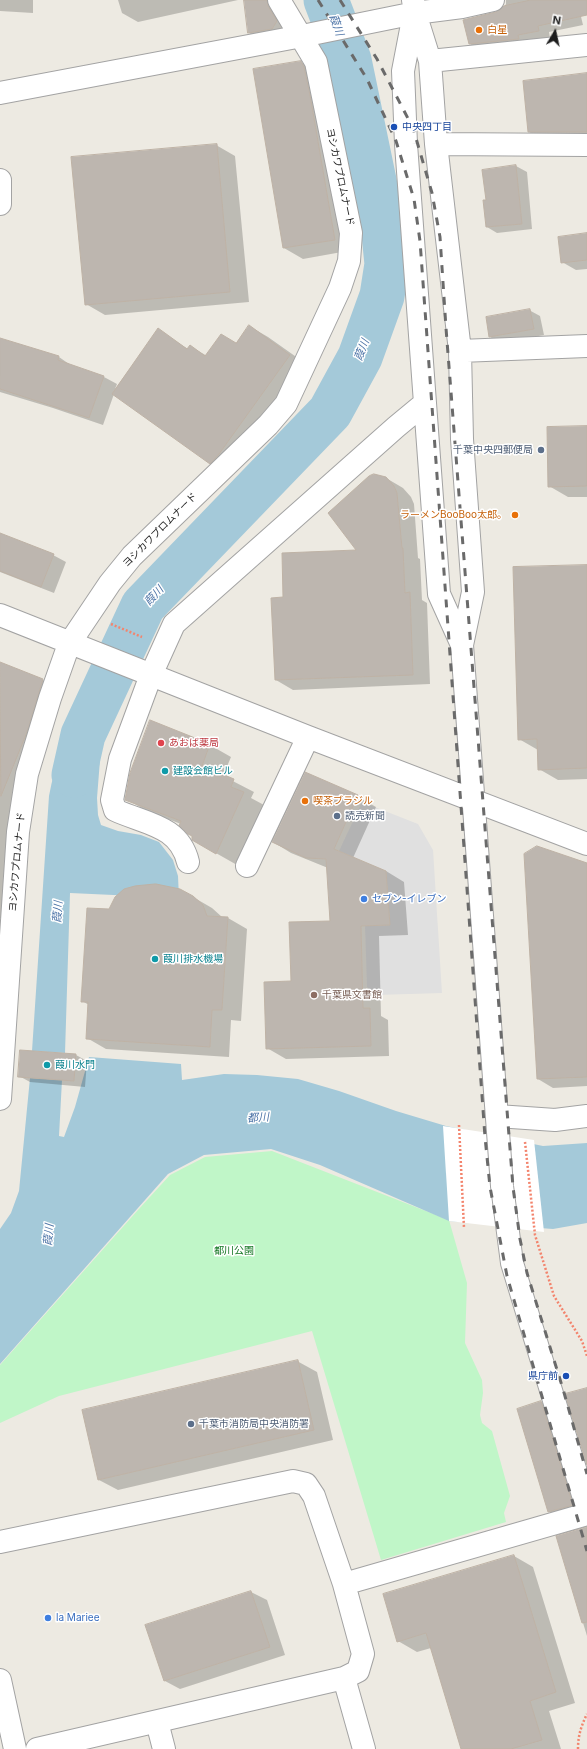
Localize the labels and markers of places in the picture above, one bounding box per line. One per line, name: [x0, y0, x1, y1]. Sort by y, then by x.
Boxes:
place label: 白星: [487, 24, 507, 36]
marker: 白星: [474, 25, 484, 35]
place label: 中央四丁目: [402, 121, 452, 133]
marker: 中央四丁目: [389, 122, 399, 132]
place label: 千葉中央四郵便局: [453, 444, 533, 456]
marker: 千葉中央四郵便局: [536, 445, 546, 455]
place label: ラーメンBooBoo太郎。: [400, 509, 507, 521]
marker: ラーメンBooBoo太郎。: [510, 510, 520, 520]
place label: あおば薬局: [169, 737, 219, 749]
marker: あおば薬局: [156, 738, 166, 748]
place label: 建設会館ビル: [173, 765, 233, 777]
marker: 建設会館ビル: [160, 766, 170, 776]
place label: 喫茶ブラジル: [313, 795, 373, 807]
marker: 喫茶ブラジル: [300, 796, 310, 806]
place label: 読売新聞: [345, 810, 385, 822]
marker: 読売新聞: [332, 811, 342, 821]
place label: セブン-イレブン: [372, 893, 447, 905]
marker: セブン-イレブン: [359, 894, 369, 904]
place label: 葭川排水機場: [163, 953, 223, 965]
marker: 葭川排水機場: [150, 954, 160, 964]
place label: 千葉県文書館: [322, 989, 382, 1001]
marker: 千葉県文書館: [309, 990, 319, 1000]
place label: 葭川水門: [55, 1059, 95, 1071]
marker: 葭川水門: [42, 1060, 52, 1070]
place label: 県庁前: [528, 1370, 558, 1382]
marker: 県庁前: [561, 1371, 571, 1381]
place label: 千葉市消防局中央消防署: [199, 1418, 309, 1430]
marker: 千葉市消防局中央消防署: [186, 1419, 196, 1429]
place label: la Mariee: [56, 1612, 100, 1624]
marker: la Mariee: [43, 1613, 53, 1623]

